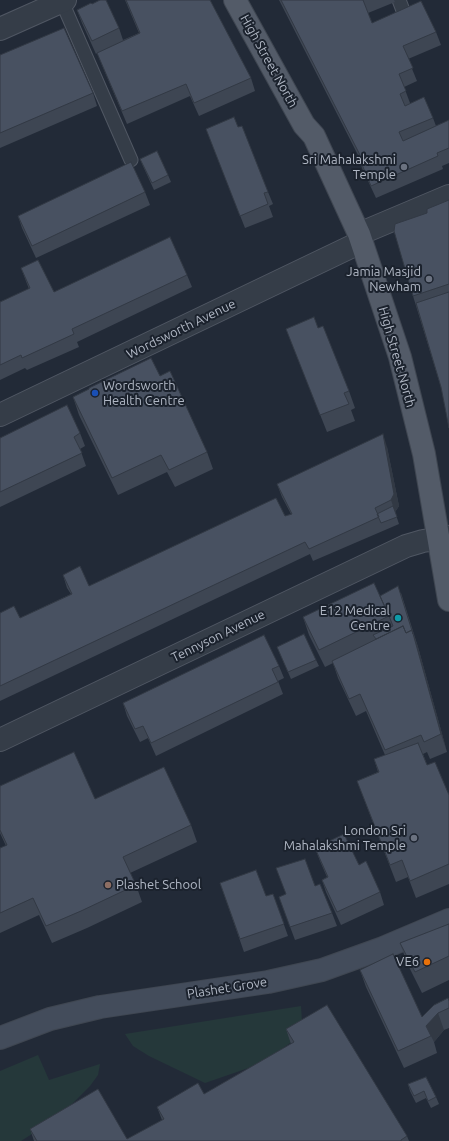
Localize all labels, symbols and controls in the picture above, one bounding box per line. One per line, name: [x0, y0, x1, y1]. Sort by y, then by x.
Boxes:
street label: High Street North: [237, 12, 301, 110]
place label: Sri Mahalakshmi Temple: [302, 152, 396, 183]
marker: Sri Mahalakshmi Temple: [399, 162, 409, 172]
place label: Jamia Masjid Newham: [346, 264, 421, 295]
marker: Jamia Masjid Newham: [424, 274, 434, 284]
street label: Wordsworth Avenue: [124, 296, 238, 362]
street label: High Street North: [375, 305, 419, 409]
place label: Wordsworth Health Centre: [103, 378, 185, 409]
marker: Wordsworth Health Centre: [90, 388, 100, 398]
place label: E12 Medical Centre: [320, 603, 390, 634]
street label: Tennyson Avenue: [169, 607, 267, 665]
marker: E12 Medical Centre: [393, 613, 403, 623]
place label: London Sri Mahalakshmi Temple: [284, 823, 406, 854]
marker: London Sri Mahalakshmi Temple: [409, 833, 419, 843]
place label: Plashet School: [116, 877, 201, 893]
marker: Plashet School: [103, 880, 113, 890]
place label: VE6: [396, 954, 419, 970]
marker: VE6: [422, 957, 432, 967]
street label: Plashet Grove: [186, 974, 268, 1002]

